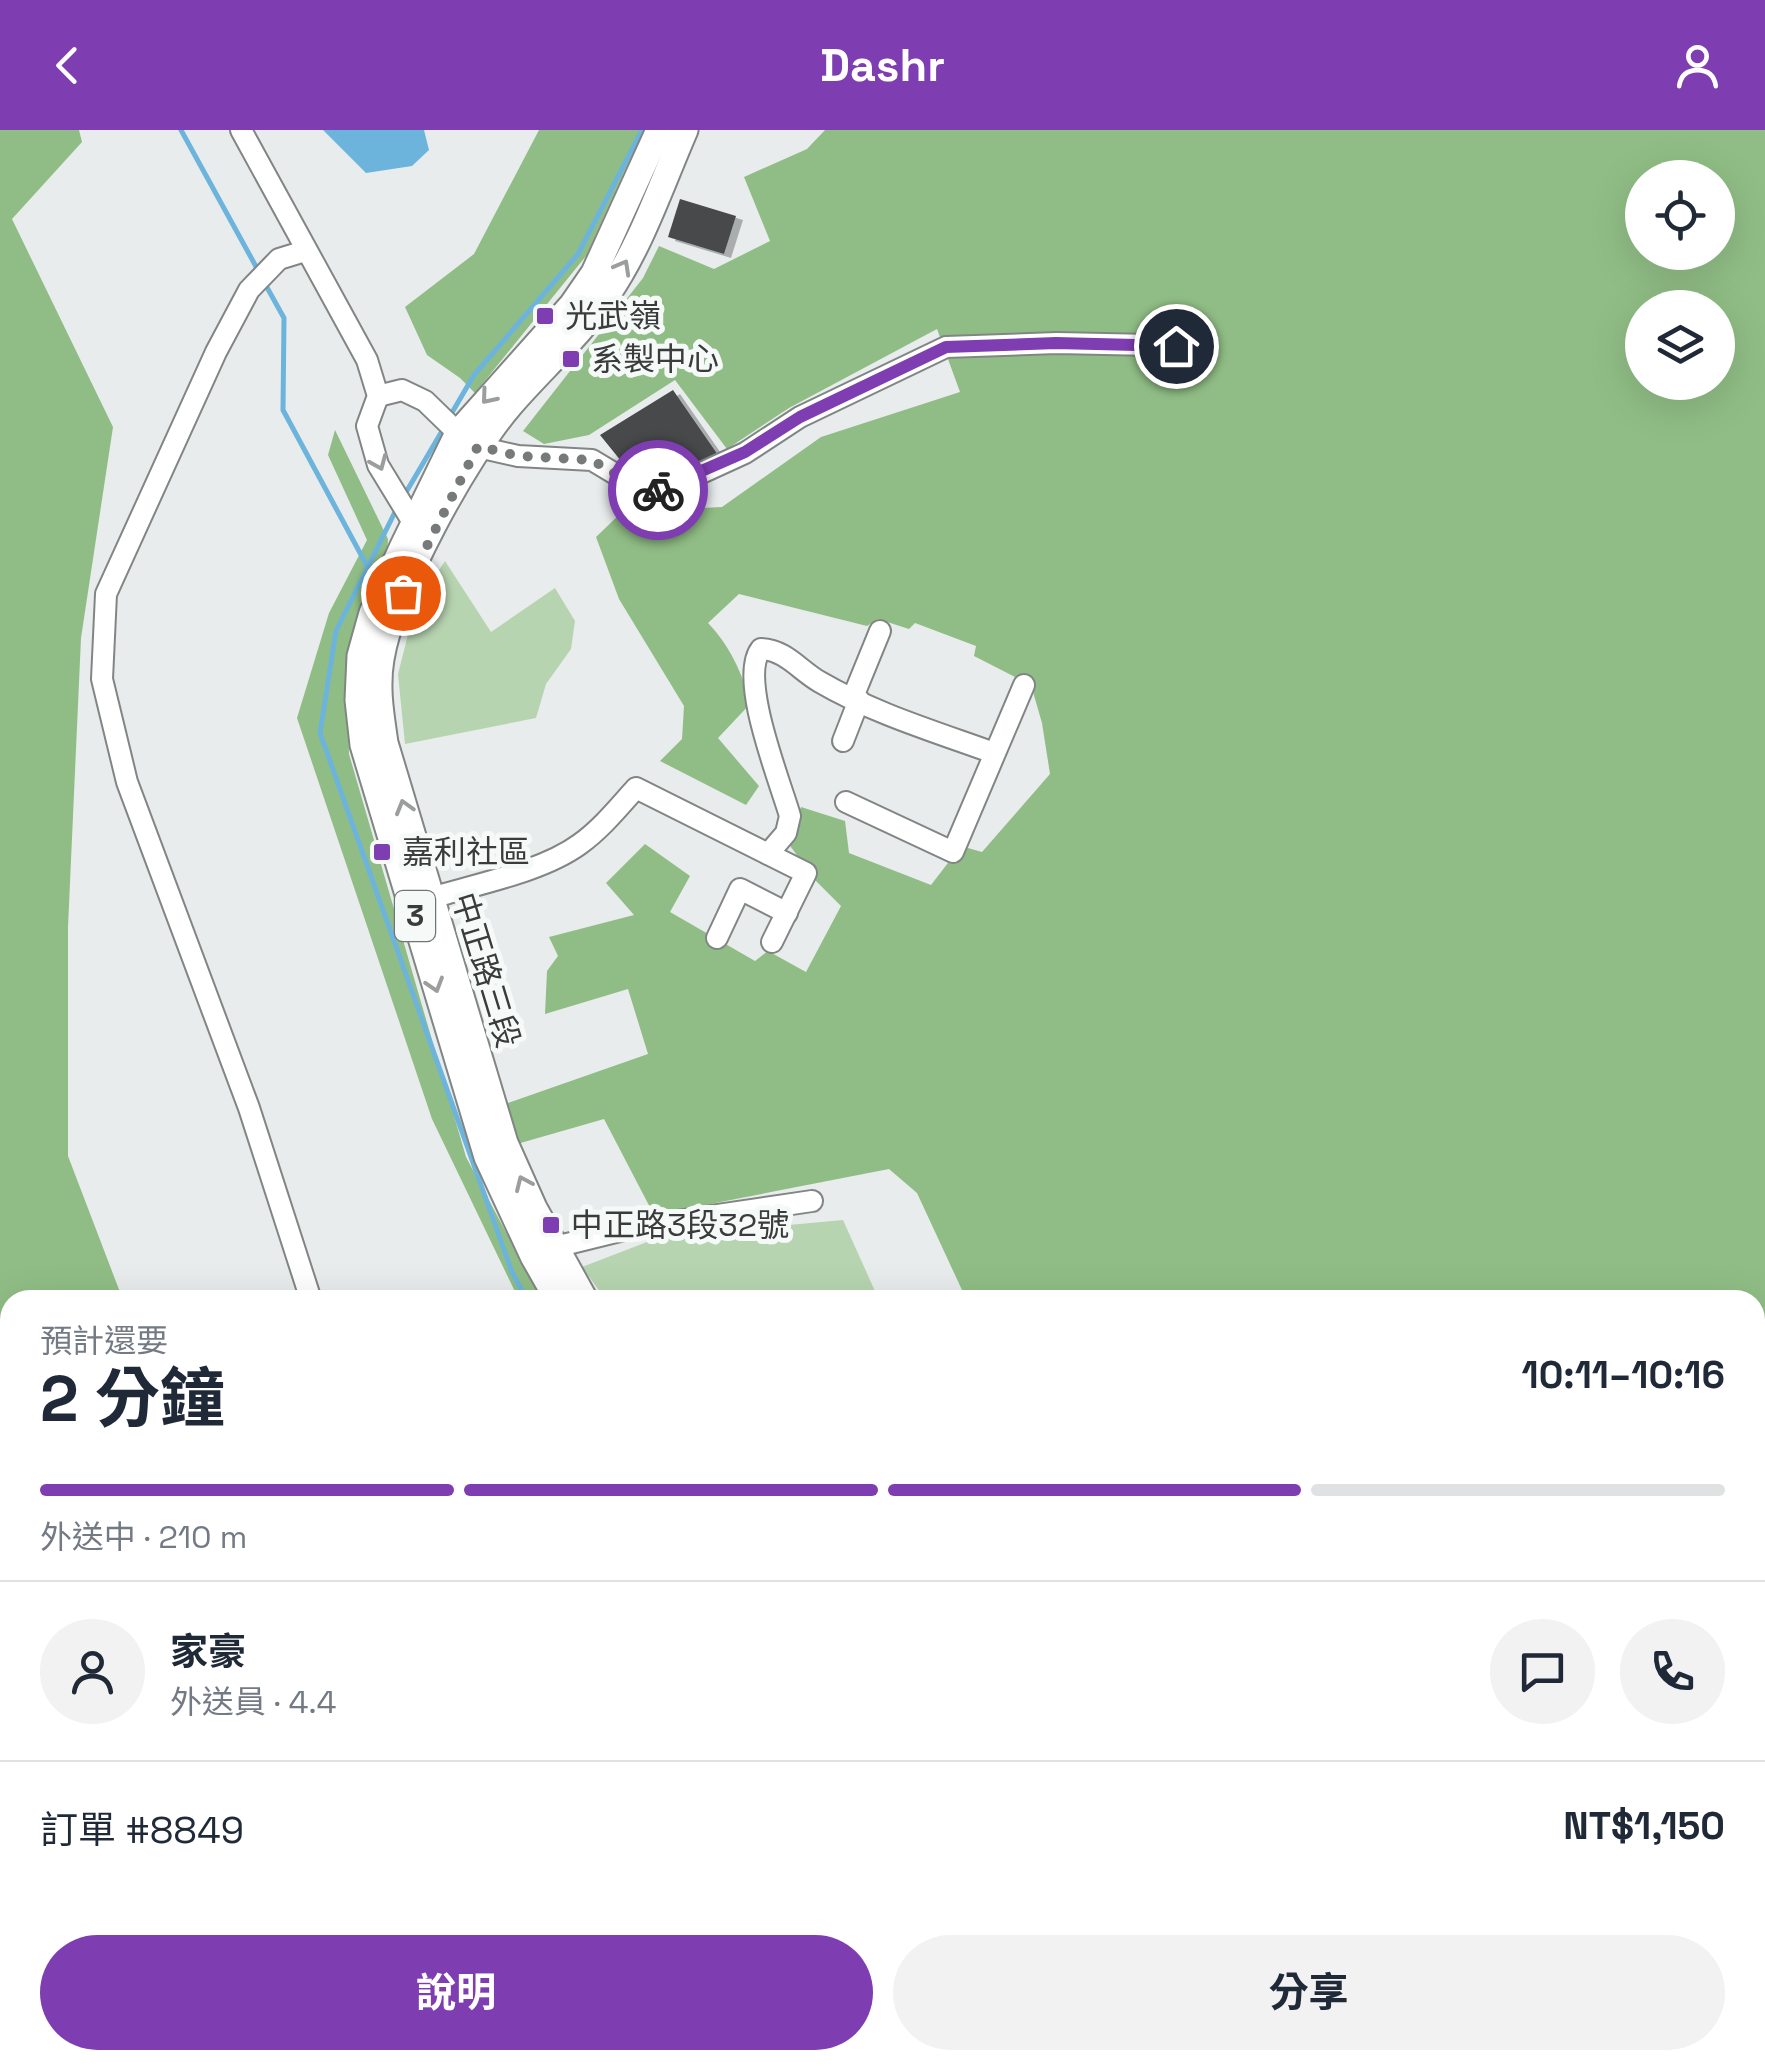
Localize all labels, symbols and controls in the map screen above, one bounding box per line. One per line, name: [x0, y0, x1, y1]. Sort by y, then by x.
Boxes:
text: Dashr: [820, 37, 945, 94]
icon: back: [40, 38, 95, 93]
icon: person: [1670, 38, 1725, 93]
map controls: [1625, 160, 1735, 400]
button: locate: [1625, 160, 1735, 270]
one-way arrow: [611, 259, 631, 277]
button: layers: [1625, 290, 1735, 400]
place label: 光武嶺: [565, 296, 661, 336]
pin: [1134, 304, 1219, 389]
marker: 光武嶺: [534, 305, 556, 327]
icon: home: [1149, 319, 1204, 374]
place label: 系製中心: [591, 339, 719, 379]
marker: 系製中心: [560, 348, 582, 370]
one-way arrow: [482, 386, 500, 404]
courier: [608, 440, 708, 540]
one-way arrow: [368, 453, 388, 471]
icon: bike: [631, 463, 686, 518]
pin: [361, 551, 446, 636]
icon: bag: [376, 566, 431, 621]
one-way arrow: [394, 799, 415, 816]
place label: 嘉利社區: [402, 832, 530, 872]
marker: 嘉利社區: [371, 841, 393, 863]
street label: 中正路三段: [443, 888, 529, 1052]
road number: 3: [395, 891, 435, 941]
one-way arrow: [423, 976, 444, 993]
one-way arrow: [515, 1175, 535, 1193]
place label: 中正路3段32號: [571, 1205, 789, 1245]
marker: 中正路3段32號: [540, 1214, 562, 1236]
text: 預計還要: [40, 1321, 168, 1361]
text: 10:11–10:16: [1522, 1351, 1725, 1399]
text: 2 分鐘: [40, 1357, 225, 1440]
text: 外送中 · 210 m: [40, 1517, 247, 1557]
button: person: [40, 1619, 145, 1724]
button: chat: [1490, 1619, 1595, 1724]
button: phone: [1620, 1619, 1725, 1724]
text: 家豪: [170, 1628, 246, 1676]
text: 外送員 · 4.4: [170, 1682, 337, 1722]
text: NT$1,150: [1563, 1802, 1725, 1850]
text: 訂單 #8849: [40, 1806, 244, 1854]
button: 說明: [40, 1935, 873, 2050]
button: 分享: [893, 1935, 1725, 2050]

